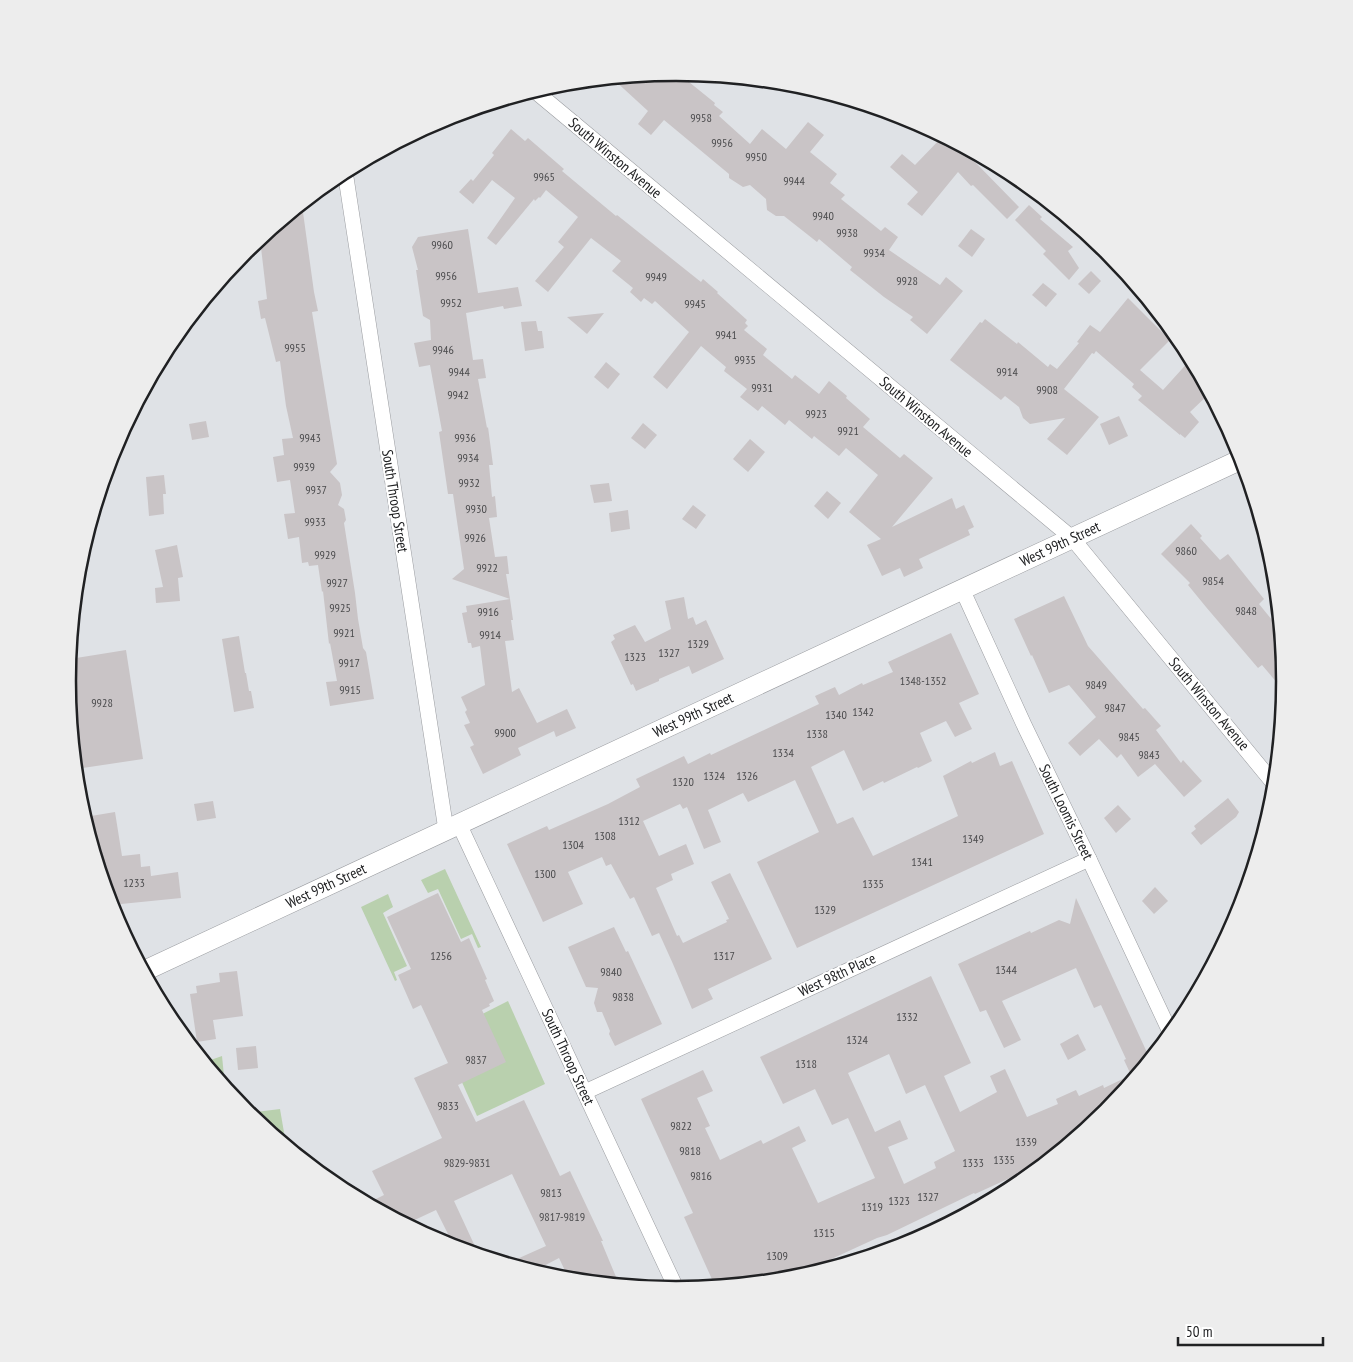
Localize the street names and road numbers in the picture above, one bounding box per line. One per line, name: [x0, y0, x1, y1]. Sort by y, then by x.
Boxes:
street label: South Winston Avenue: [565, 113, 666, 202]
street label: South Winston Avenue: [876, 372, 977, 461]
street label: South Throop Street: [378, 448, 413, 554]
street label: West 99th Street: [1017, 517, 1103, 570]
street label: South Winston Avenue: [1165, 653, 1254, 754]
street label: West 99th Street: [650, 688, 736, 741]
street label: South Loomis Street: [1035, 761, 1098, 863]
street label: West 99th Street: [283, 859, 369, 912]
street label: West 98th Place: [795, 948, 878, 1001]
street label: South Throop Street: [538, 1006, 599, 1108]

